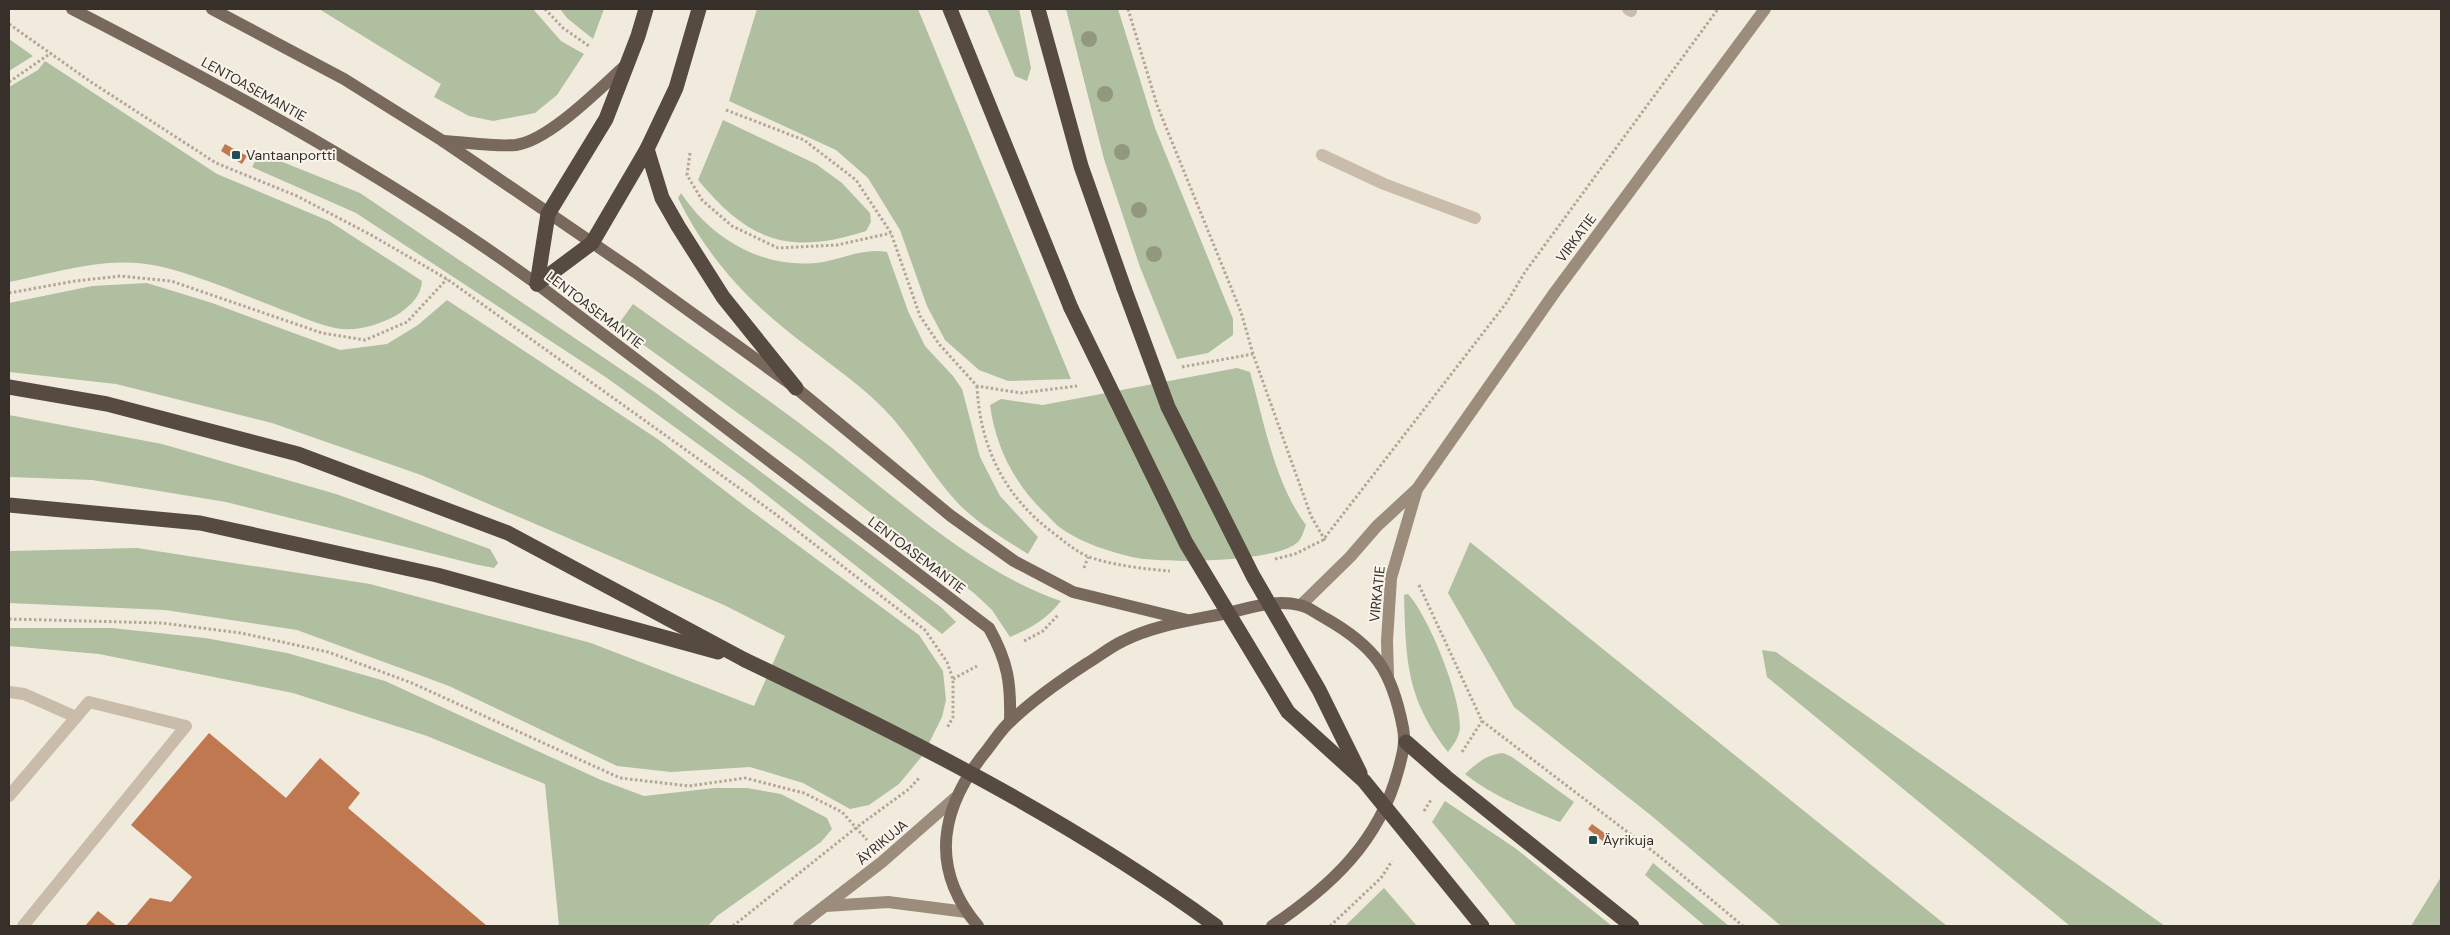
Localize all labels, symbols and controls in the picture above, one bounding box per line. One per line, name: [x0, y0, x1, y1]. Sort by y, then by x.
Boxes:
street label: LENTOASEMANTIE: [198, 53, 310, 125]
place label: Vantaanportti: [246, 146, 336, 164]
marker: Vantaanportti: [230, 149, 242, 161]
street label: VIRKATIE: [1552, 210, 1600, 266]
street label: LENTOASEMANTIE: [543, 267, 647, 353]
street label: LENTOASEMANTIE: [865, 512, 969, 598]
street label: VIRKATIE: [1365, 565, 1389, 623]
street label: ÄYRIKUJA: [853, 815, 911, 869]
place label: Äyrikuja: [1603, 831, 1654, 849]
marker: Äyrikuja: [1587, 834, 1599, 846]

